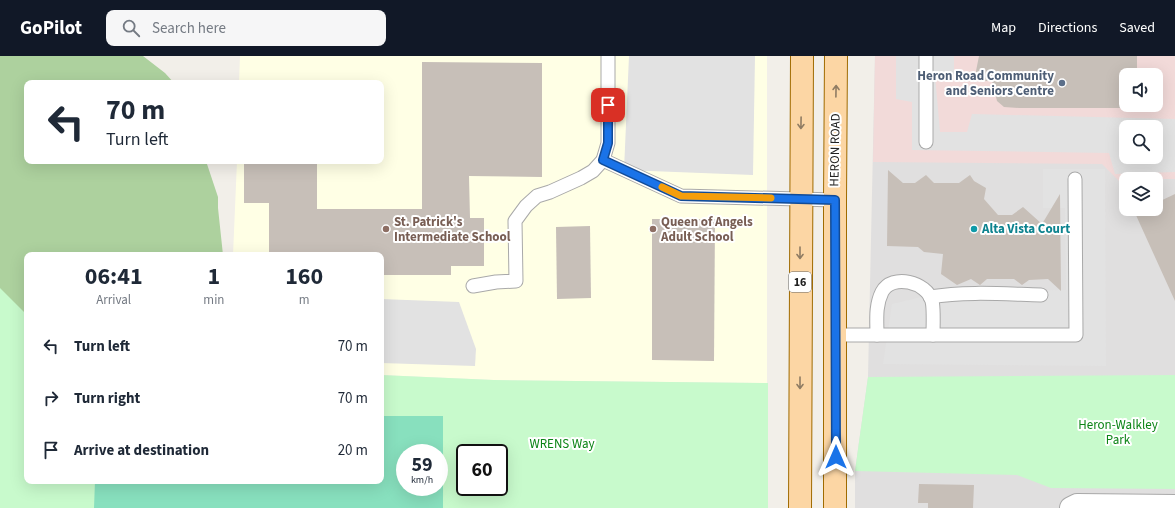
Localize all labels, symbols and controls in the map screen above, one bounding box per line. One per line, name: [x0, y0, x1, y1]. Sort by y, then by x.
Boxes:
search box: [106, 10, 386, 46]
text: GoPilot: [20, 15, 82, 42]
icon: search: [120, 17, 142, 39]
text: Search here: [152, 18, 226, 39]
text: Map: [991, 18, 1016, 38]
text: Directions: [1038, 18, 1097, 38]
text: Saved: [1119, 18, 1155, 38]
place label: Heron Road Community and Seniors Centre: [917, 67, 1054, 100]
map controls: [1119, 68, 1163, 216]
button: sound: [1119, 68, 1163, 112]
marker: Heron Road Community and Seniors Centre: [1057, 78, 1067, 88]
one-way arrow: [832, 85, 840, 98]
pin: [591, 88, 625, 122]
text: 70 m: [106, 90, 165, 130]
icon: arrive: [597, 94, 619, 116]
icon: left: [40, 96, 92, 148]
street label: HERON ROAD: [825, 113, 845, 187]
one-way arrow: [797, 116, 805, 129]
button: search: [1119, 120, 1163, 164]
text: Turn left: [106, 127, 168, 152]
button: layers: [1119, 172, 1163, 216]
place label: St. Patrick's Intermediate School: [394, 213, 511, 246]
place label: Queen of Angels Adult School: [660, 213, 753, 246]
place label: Alta Vista Court: [981, 220, 1070, 238]
marker: St. Patrick's Intermediate School: [381, 224, 391, 234]
marker: Queen of Angels Adult School: [648, 224, 658, 234]
marker: Alta Vista Court: [969, 224, 979, 234]
one-way arrow: [796, 246, 804, 259]
text: 06:41: [85, 259, 143, 294]
text: 1: [208, 259, 220, 294]
text: 160: [285, 259, 323, 294]
road number: 16: [789, 272, 811, 292]
text: Arrival: [96, 291, 131, 309]
text: min: [203, 291, 224, 309]
text: m: [299, 291, 310, 309]
icon: left: [40, 335, 62, 357]
text: Turn left: [74, 336, 130, 357]
text: 70 m: [338, 336, 368, 357]
one-way arrow: [796, 376, 804, 389]
icon: right: [40, 387, 62, 409]
text: Turn right: [74, 388, 140, 409]
text: 70 m: [338, 388, 368, 409]
park label: Heron-Walkley Park: [1078, 416, 1158, 449]
park label: WRENS Way: [529, 435, 595, 453]
position arrow: [815, 436, 857, 478]
icon: arrive: [40, 439, 62, 461]
text: Arrive at destination: [74, 440, 209, 461]
text: 20 m: [338, 440, 368, 461]
speed limit sign: 60: [456, 444, 508, 496]
text: 59: [411, 451, 433, 479]
text: km/h: [411, 473, 433, 487]

